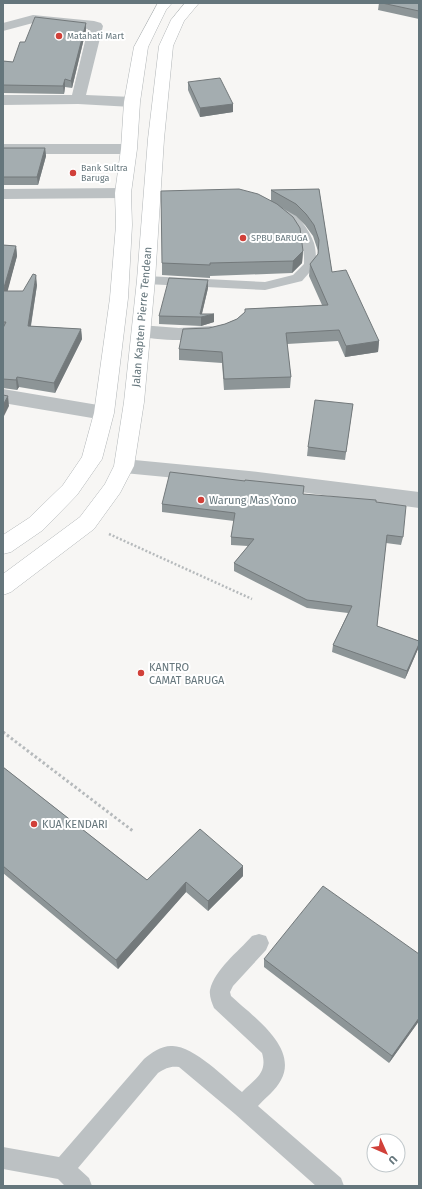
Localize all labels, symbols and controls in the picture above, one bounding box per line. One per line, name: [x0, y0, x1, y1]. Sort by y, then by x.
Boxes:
marker: Matahati Mart: [54, 31, 64, 41]
place label: Matahati Mart: [67, 31, 125, 41]
place label: Bank Sultra Baruga: [81, 163, 128, 183]
marker: Bank Sultra Baruga: [68, 168, 78, 178]
marker: SPBU BARUGA: [238, 233, 248, 243]
place label: SPBU BARUGA: [251, 233, 309, 243]
street label: Jalan Kapten Pierre Tendean: [129, 246, 155, 388]
place label: Warung Mas Yono: [209, 494, 297, 507]
marker: Warung Mas Yono: [196, 495, 206, 505]
place label: KANTRO CAMAT BARUGA: [149, 661, 225, 687]
marker: KANTRO CAMAT BARUGA: [136, 668, 146, 678]
place label: KUA KENDARI: [42, 818, 108, 831]
marker: KUA KENDARI: [29, 819, 39, 829]
north arrow: [366, 1133, 406, 1173]
text: U: [386, 1153, 400, 1167]

